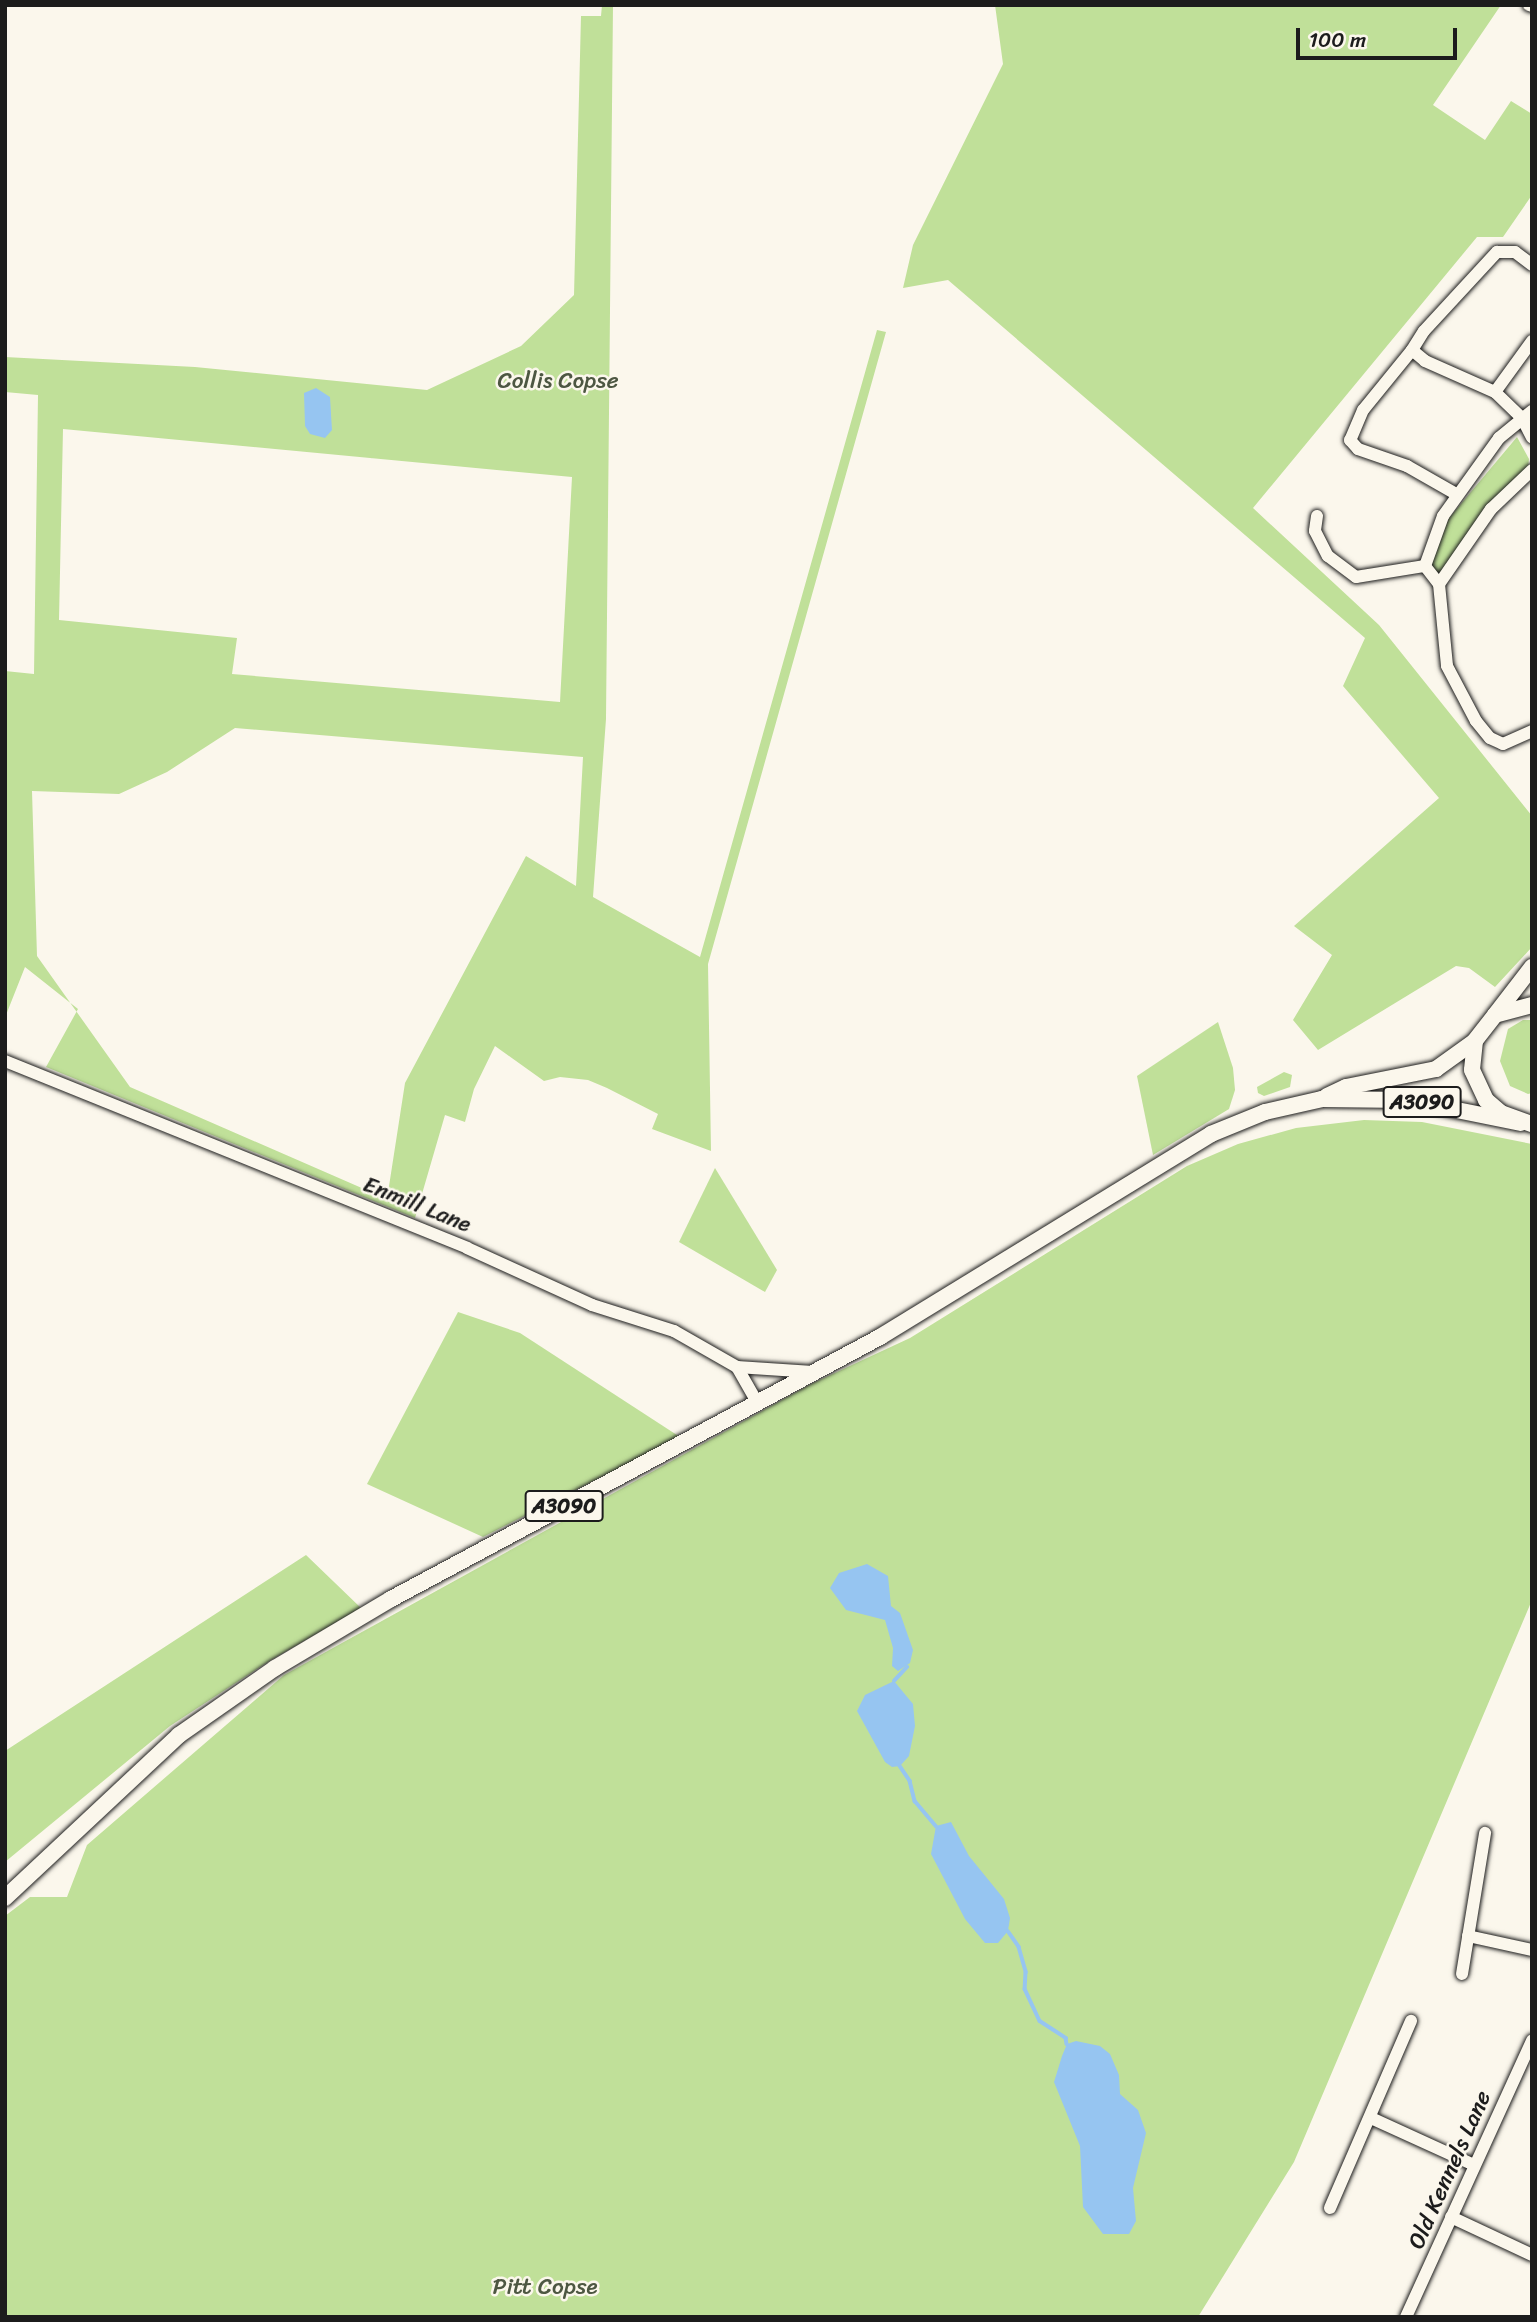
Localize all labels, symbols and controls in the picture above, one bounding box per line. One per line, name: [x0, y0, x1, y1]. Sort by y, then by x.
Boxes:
scale bar: [1299, 14, 1460, 58]
text: 100 m: [1309, 21, 1366, 59]
park label: Collis Copse: [497, 367, 619, 395]
road number: A3090: [1382, 1084, 1462, 1120]
street label: Enmill Lane: [359, 1171, 475, 1239]
road number: A3090: [524, 1488, 604, 1524]
street label: Old Kennels Lane: [1403, 2086, 1497, 2254]
park label: Pitt Copse: [492, 2273, 598, 2301]

